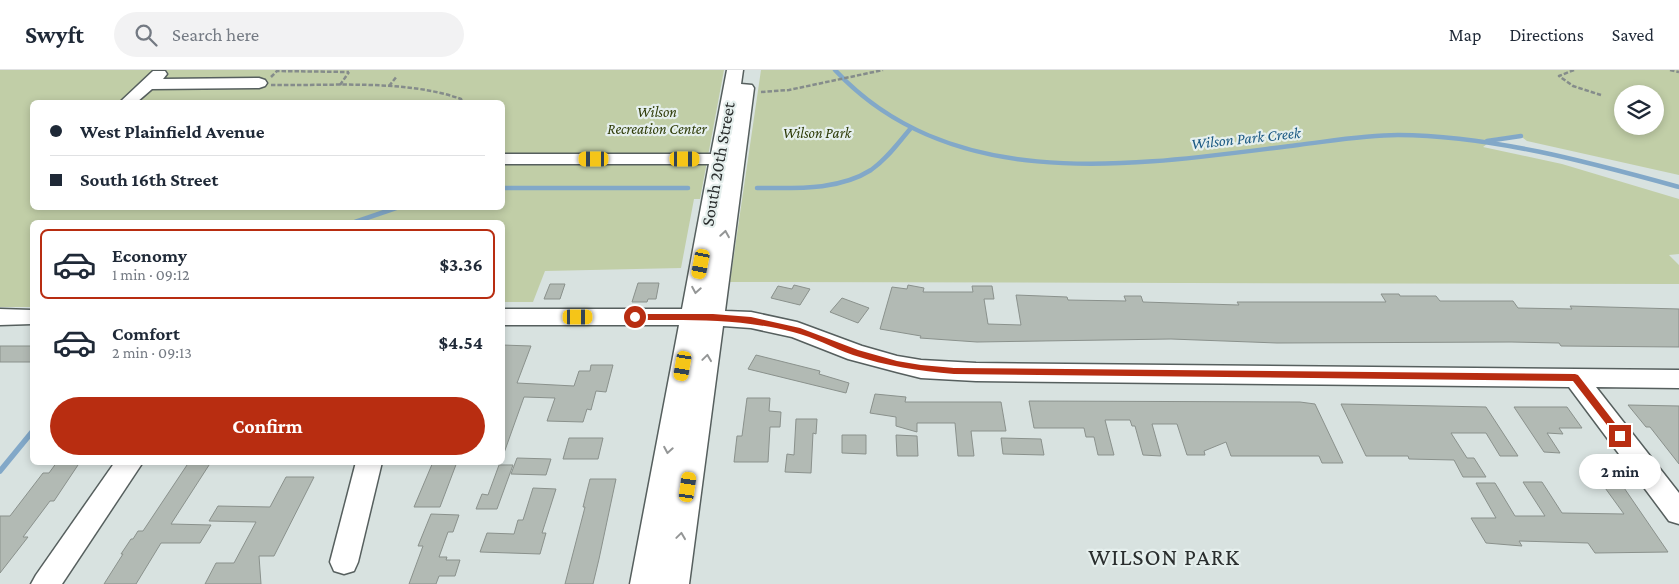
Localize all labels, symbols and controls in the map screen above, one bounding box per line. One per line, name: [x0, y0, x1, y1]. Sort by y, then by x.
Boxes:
search box: [114, 12, 464, 57]
text: Swyft: [25, 21, 84, 48]
icon: search: [132, 21, 160, 49]
text: Search here: [172, 24, 259, 45]
text: Map: [1449, 25, 1481, 45]
text: Directions: [1509, 25, 1584, 45]
text: Saved: [1612, 25, 1654, 45]
map controls: [1614, 85, 1664, 135]
button: layers: [1614, 85, 1664, 135]
street label: South 20th Street: [697, 99, 739, 228]
park label: Wilson Recreation Center: [607, 104, 708, 137]
text: West Plainfield Avenue: [80, 121, 265, 142]
water label: Wilson Park Creek: [1190, 124, 1303, 152]
park label: Wilson Park: [783, 125, 853, 141]
car: [579, 152, 609, 167]
car: [670, 152, 700, 167]
text: South 16th Street: [80, 169, 218, 190]
one-way arrow: [719, 230, 730, 238]
icon: car: [52, 242, 97, 287]
text: Economy: [112, 245, 187, 266]
car: [690, 248, 711, 280]
text: $3.36: [439, 254, 483, 275]
text: 1 min · 09:12: [112, 266, 190, 283]
one-way arrow: [692, 286, 702, 295]
route start: [624, 306, 646, 328]
car: [563, 310, 593, 325]
icon: car: [52, 320, 97, 365]
text: Comfort: [112, 323, 180, 344]
text: $4.54: [438, 332, 483, 353]
text: 2 min · 09:13: [112, 344, 192, 361]
car: [673, 350, 692, 382]
one-way arrow: [701, 353, 712, 361]
button: Confirm: [50, 397, 485, 455]
route end: [1609, 425, 1631, 447]
one-way arrow: [664, 446, 674, 455]
callout: 2 min: [1579, 454, 1661, 488]
text: 2 min: [1601, 463, 1639, 480]
car: [678, 471, 697, 503]
one-way arrow: [675, 531, 685, 540]
district label: WILSON PARK: [1088, 543, 1240, 570]

